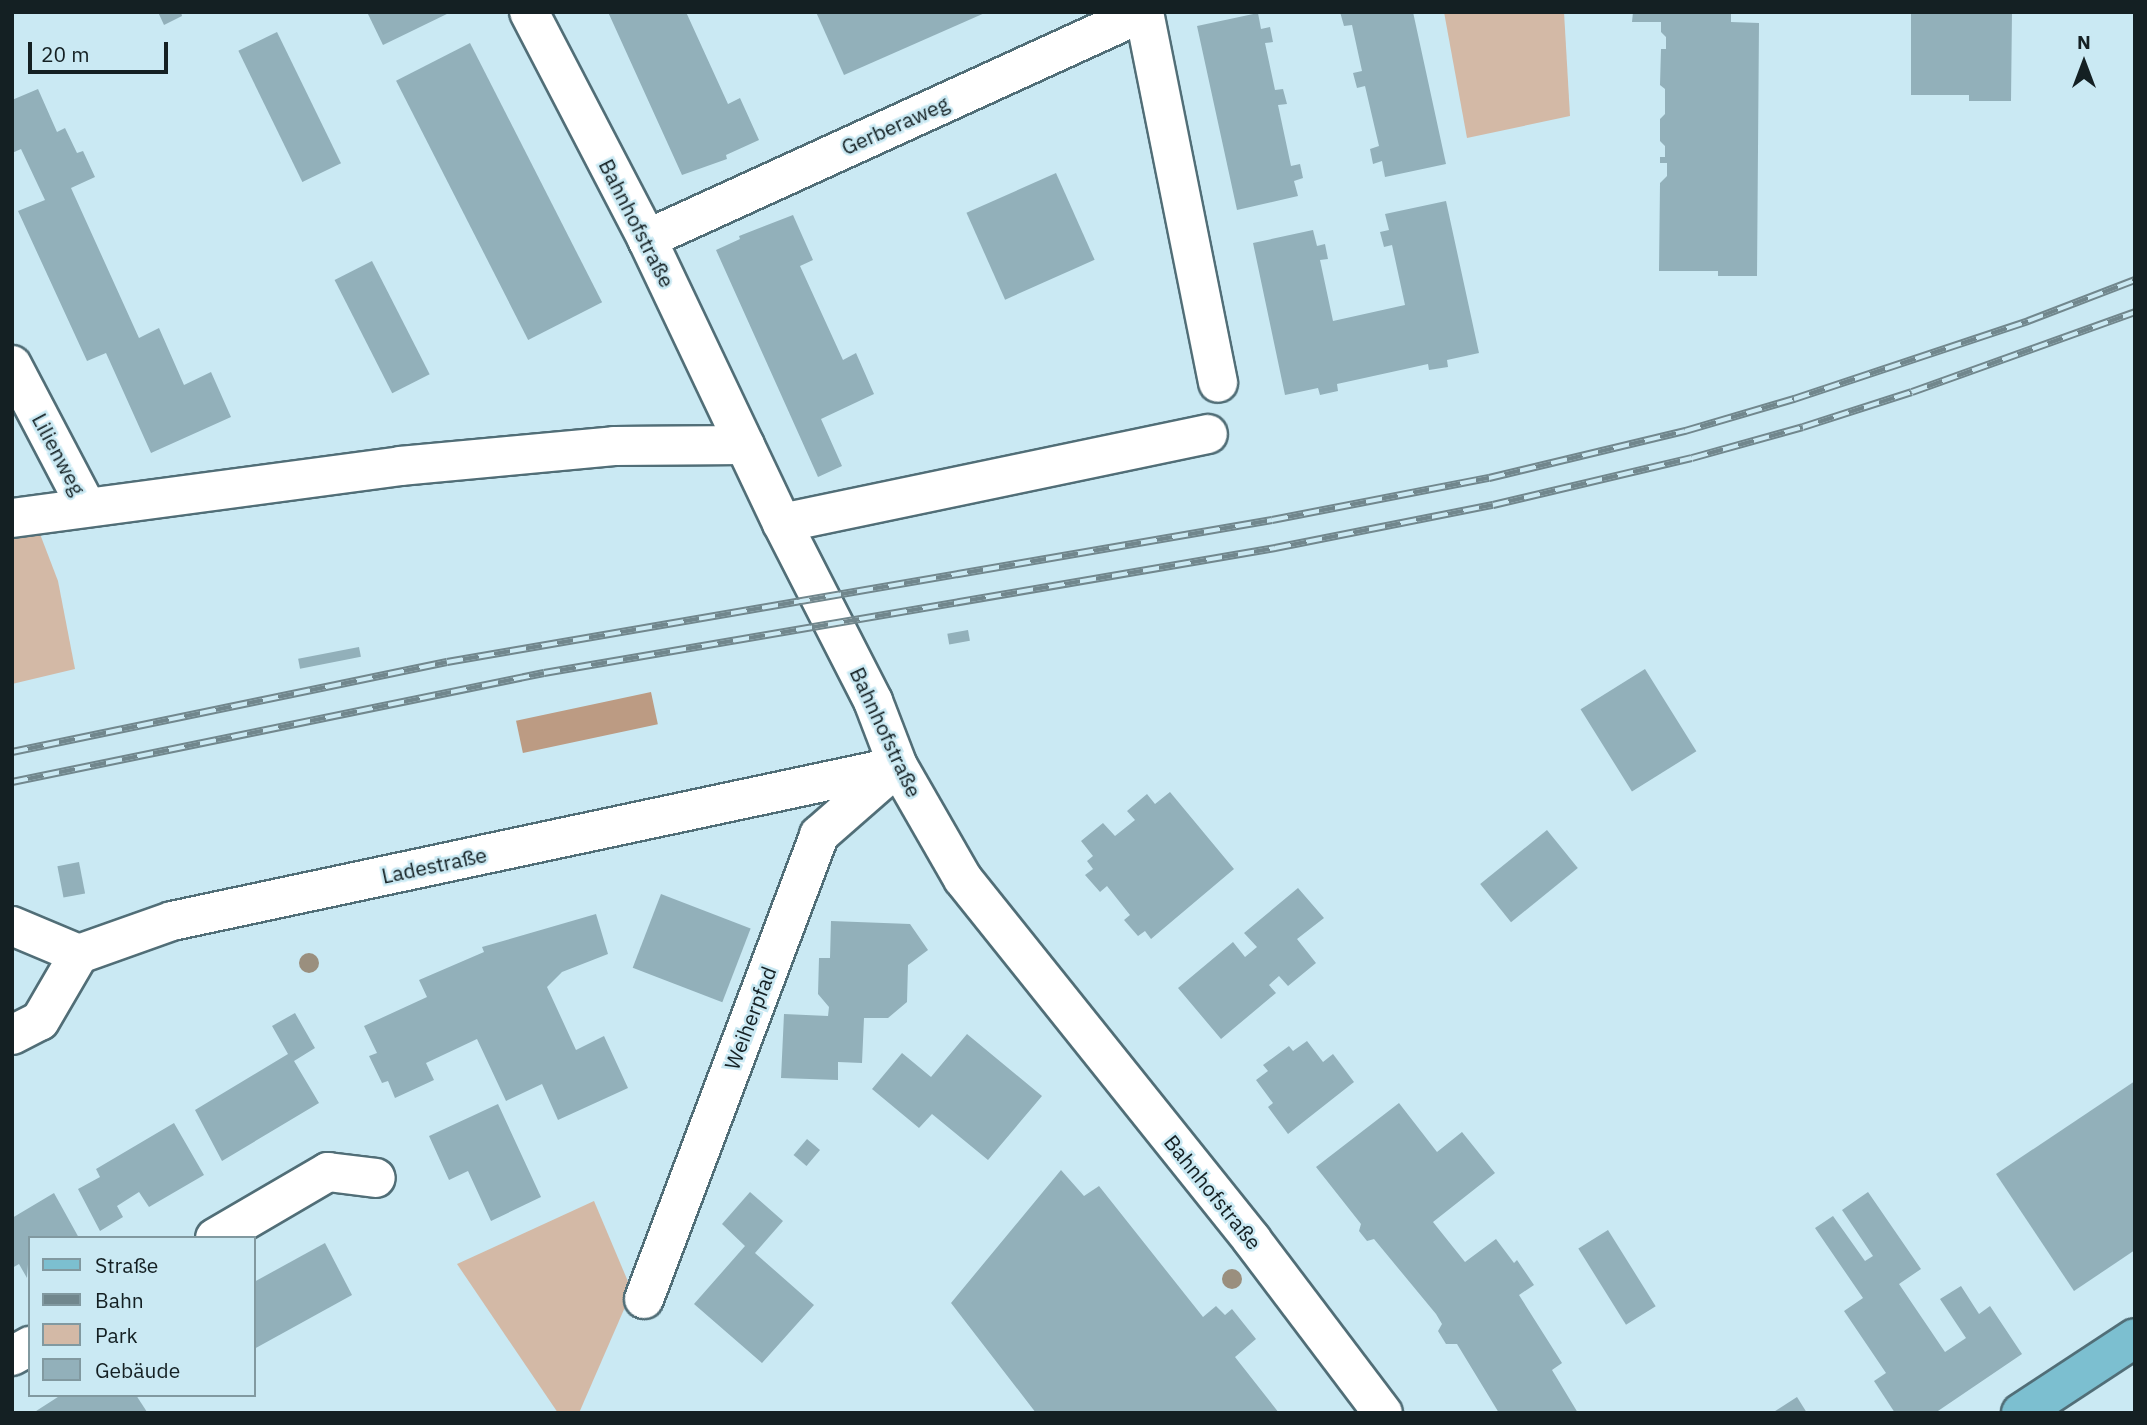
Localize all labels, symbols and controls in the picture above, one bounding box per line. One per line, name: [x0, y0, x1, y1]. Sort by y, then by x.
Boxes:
scale bar: [32, 28, 172, 72]
north arrow: [2049, 28, 2119, 98]
text: N: [2077, 30, 2091, 54]
text: 20 m: [41, 40, 90, 68]
street label: Gerberaweg: [837, 90, 953, 160]
street label: Bahnhofstraße: [594, 155, 680, 291]
street label: Lilienweg: [27, 409, 91, 499]
street label: Bahnhofstraße: [845, 663, 927, 801]
street label: Ladestraße: [379, 842, 489, 888]
street label: Weiherpfad: [719, 963, 781, 1073]
street label: Bahnhofstraße: [1159, 1130, 1267, 1254]
legend: [28, 1236, 256, 1397]
text: Straße: [95, 1251, 158, 1279]
text: Bahn: [95, 1286, 144, 1314]
text: Park: [95, 1321, 138, 1349]
text: Gebäude: [95, 1356, 180, 1384]

